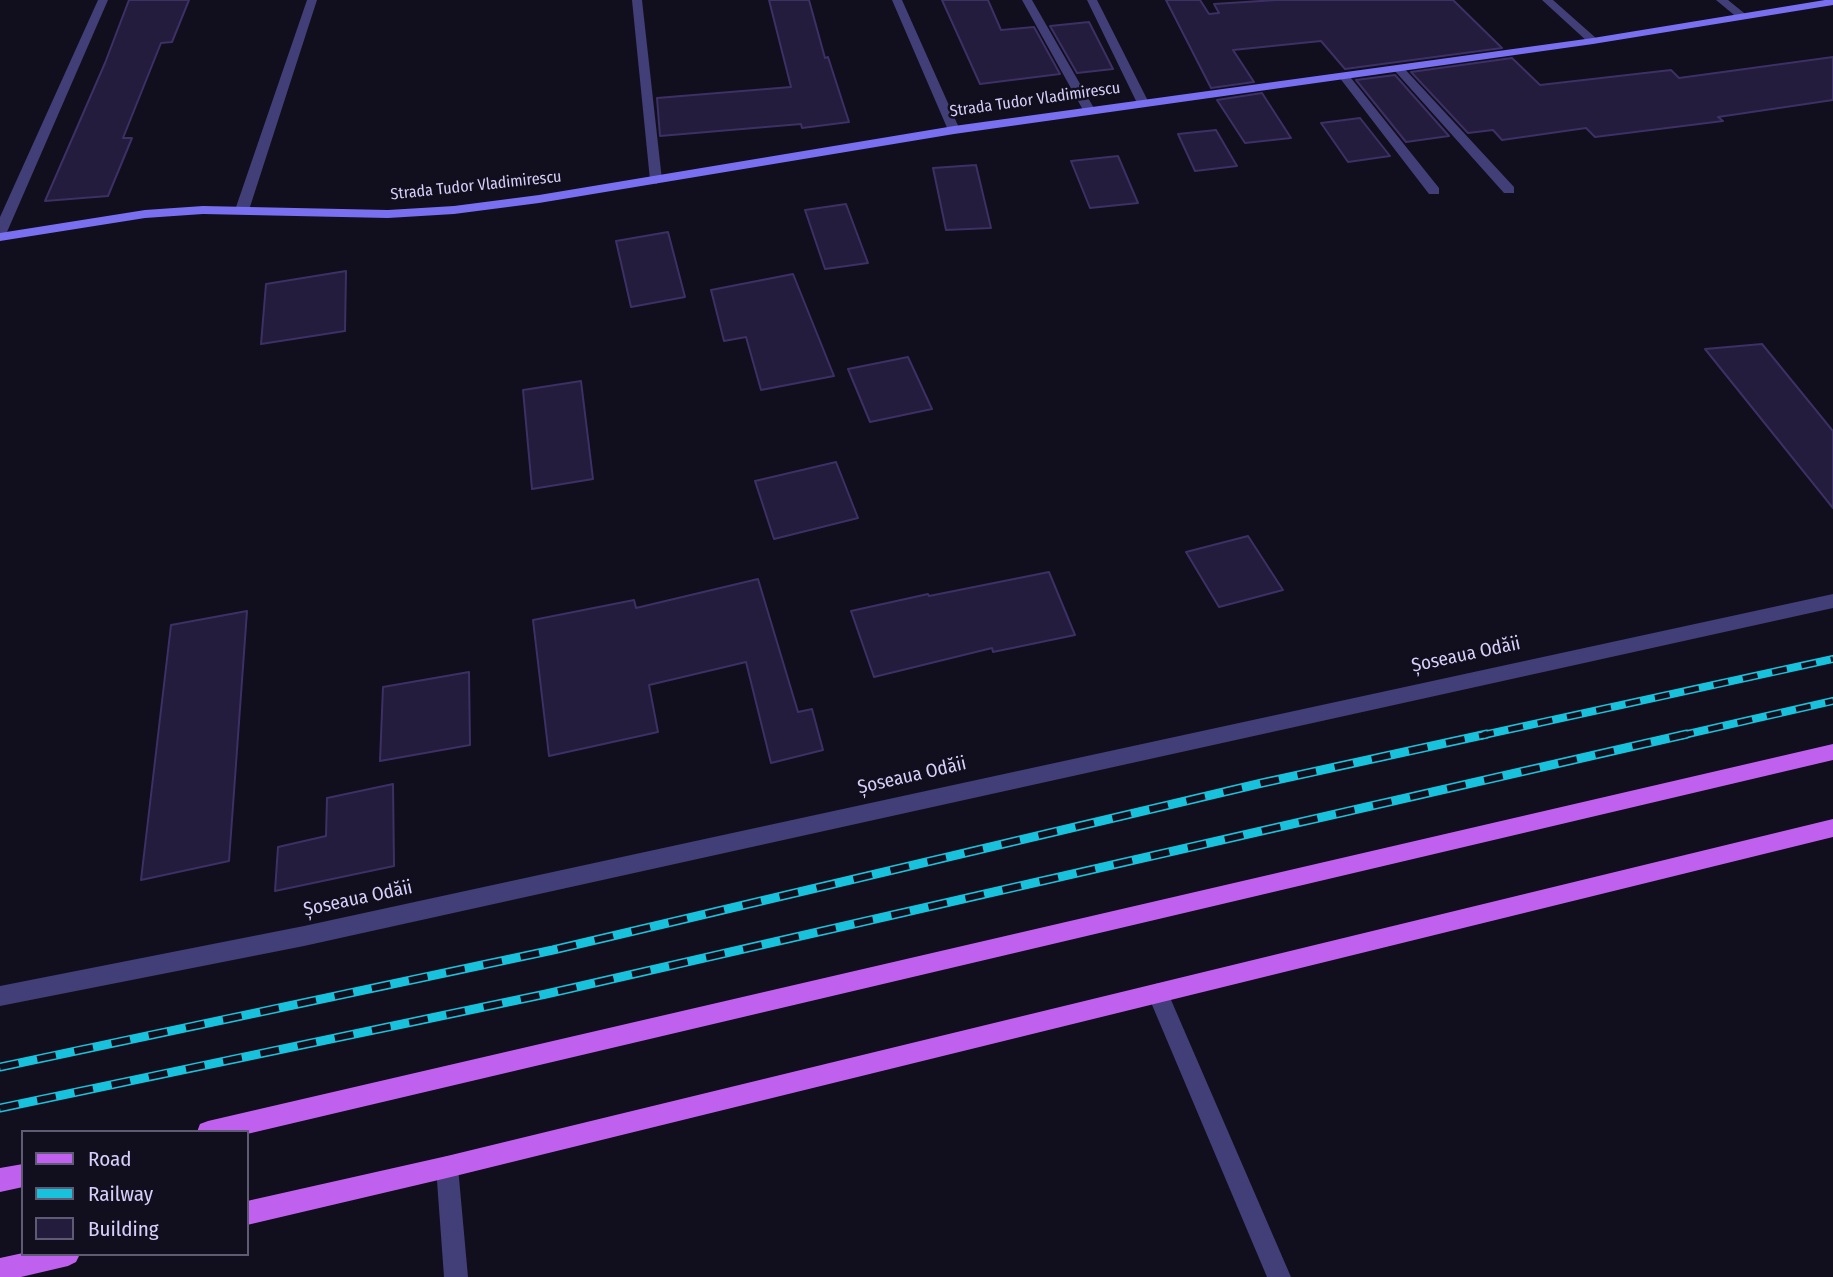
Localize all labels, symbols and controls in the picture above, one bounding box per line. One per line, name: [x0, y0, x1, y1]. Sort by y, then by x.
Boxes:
street label: Strada Tudor Vladimirescu: [949, 79, 1121, 121]
street label: Strada Tudor Vladimirescu: [390, 167, 562, 205]
street label: Șoseaua Odăii: [1409, 632, 1523, 678]
street label: Șoseaua Odăii: [855, 752, 969, 800]
street label: Șoseaua Odăii: [301, 876, 415, 922]
legend: [21, 1130, 248, 1256]
text: Road: [88, 1146, 132, 1172]
text: Railway: [88, 1181, 153, 1207]
text: Building: [88, 1216, 159, 1242]

